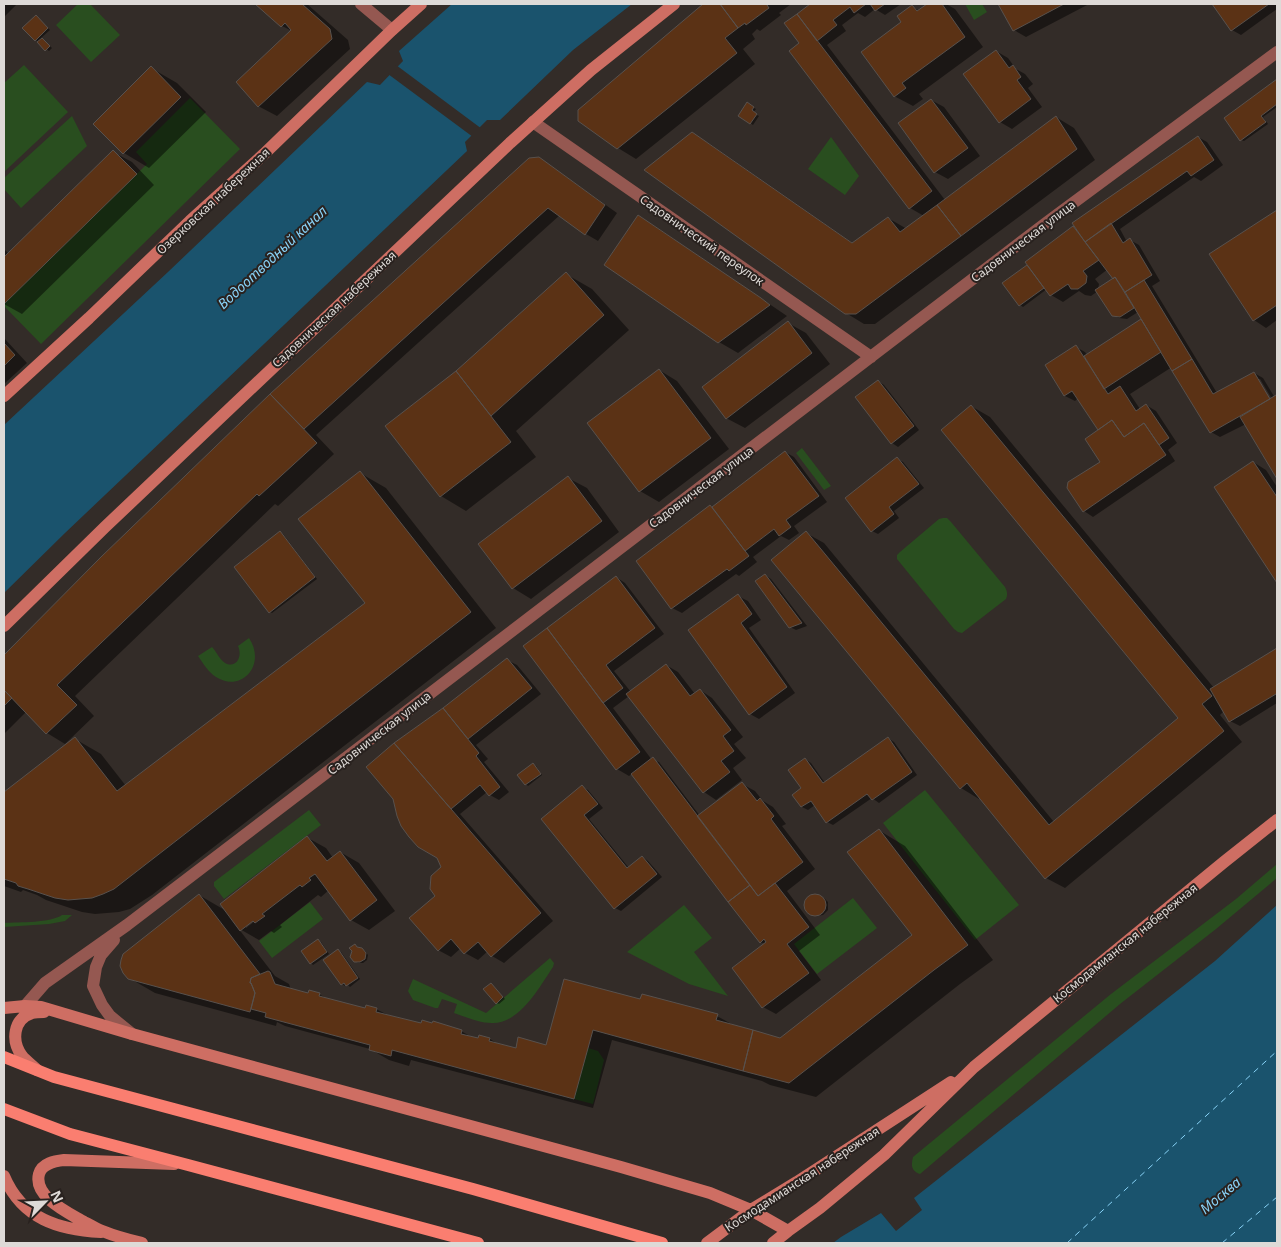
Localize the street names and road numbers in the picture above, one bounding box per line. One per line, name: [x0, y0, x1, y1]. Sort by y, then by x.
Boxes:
street label: Озерковская набережная: [153, 144, 273, 258]
street label: Садовнический переулок: [637, 191, 768, 290]
street label: Садовническая улица: [967, 196, 1079, 286]
street label: Садовническая набережная: [268, 247, 400, 371]
street label: Садовническая улица: [645, 442, 757, 532]
street label: Садовническая улица: [324, 687, 434, 779]
street label: Космодамианская набережная: [1049, 879, 1201, 1007]
street label: Космодамианская набережная: [721, 1122, 883, 1236]

